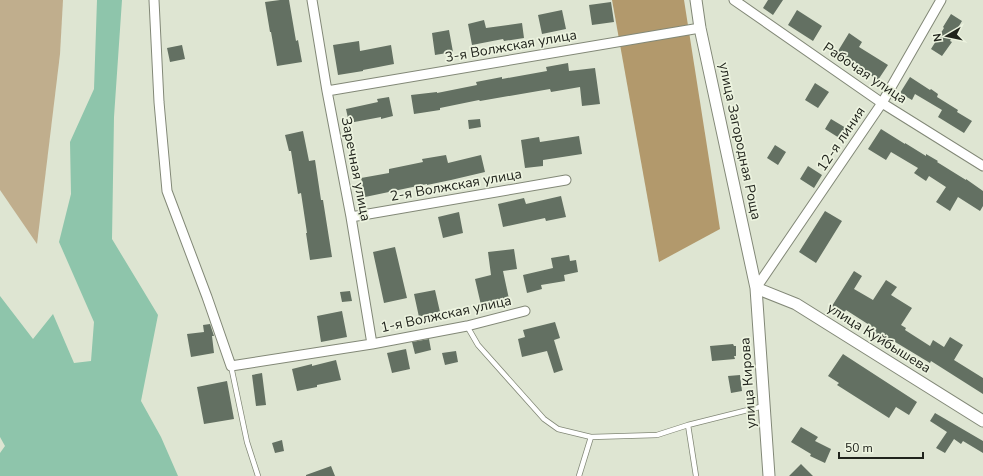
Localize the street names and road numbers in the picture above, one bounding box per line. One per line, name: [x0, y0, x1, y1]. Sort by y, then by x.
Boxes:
street label: 3-я Волжская улица: [444, 25, 578, 67]
street label: Рабочая улица: [819, 38, 911, 108]
street label: улица Загородная Роща: [714, 61, 766, 221]
street label: 12-я линия: [812, 103, 870, 175]
street label: Заречная улица: [337, 115, 375, 223]
street label: 2-я Волжская улица: [389, 164, 523, 206]
street label: 1-я Волжская улица: [379, 291, 513, 337]
street label: улица Куйбышева: [824, 298, 934, 378]
street label: улица Кирова: [735, 337, 761, 429]

